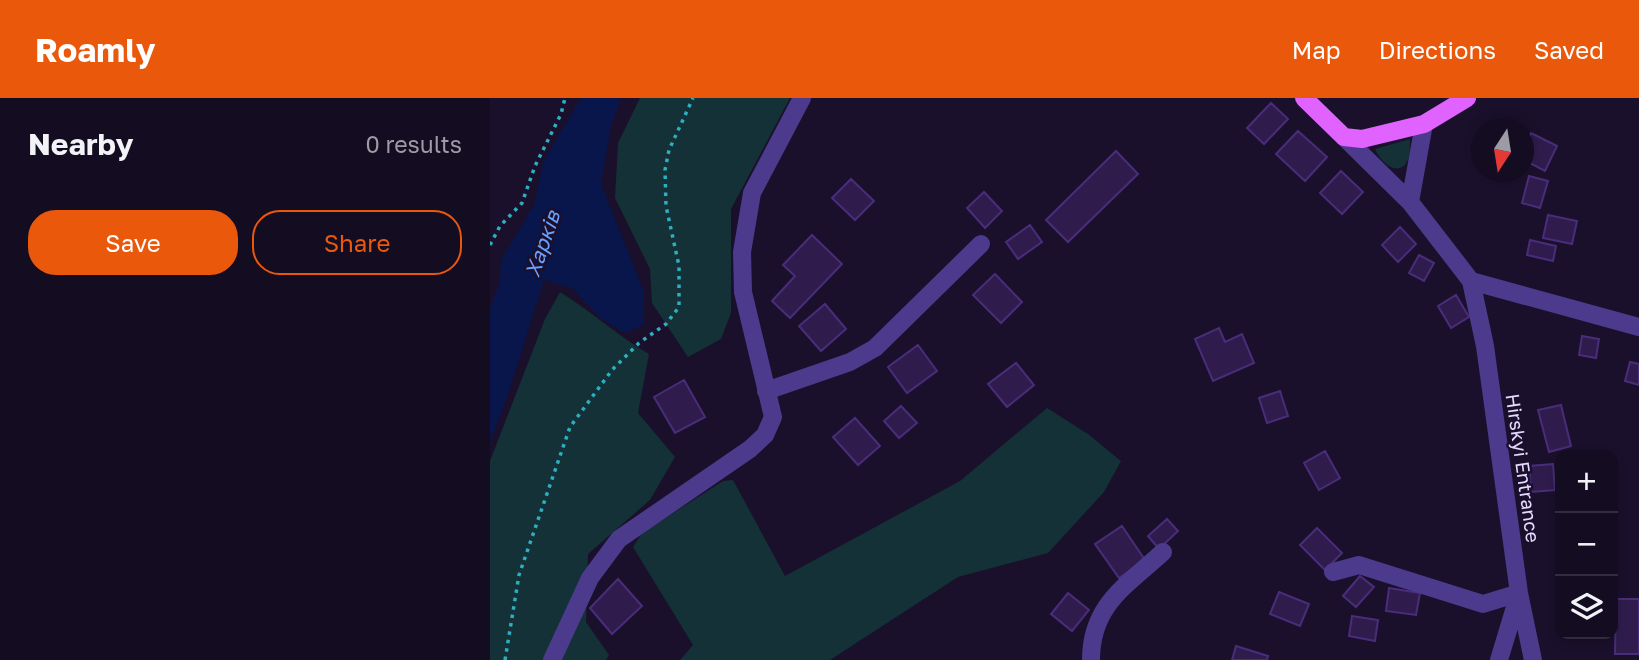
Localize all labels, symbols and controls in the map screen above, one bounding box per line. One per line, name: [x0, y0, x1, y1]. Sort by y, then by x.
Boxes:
text: Roamly: [35, 30, 155, 69]
text: Map: [1292, 35, 1341, 64]
text: Directions: [1379, 35, 1496, 64]
text: Saved: [1534, 35, 1604, 64]
north arrow: [1471, 119, 1534, 182]
text: Nearby: [28, 126, 133, 162]
text: 0 results: [366, 130, 462, 158]
water label: Харків: [519, 206, 566, 280]
button: Save: [28, 210, 238, 275]
button: Share: [252, 210, 462, 275]
street label: Hirskyi Entrance: [1502, 392, 1545, 544]
map controls: [1555, 450, 1618, 639]
button: +: [1555, 450, 1618, 513]
button: −: [1555, 513, 1618, 576]
button: layers: [1555, 576, 1618, 639]

